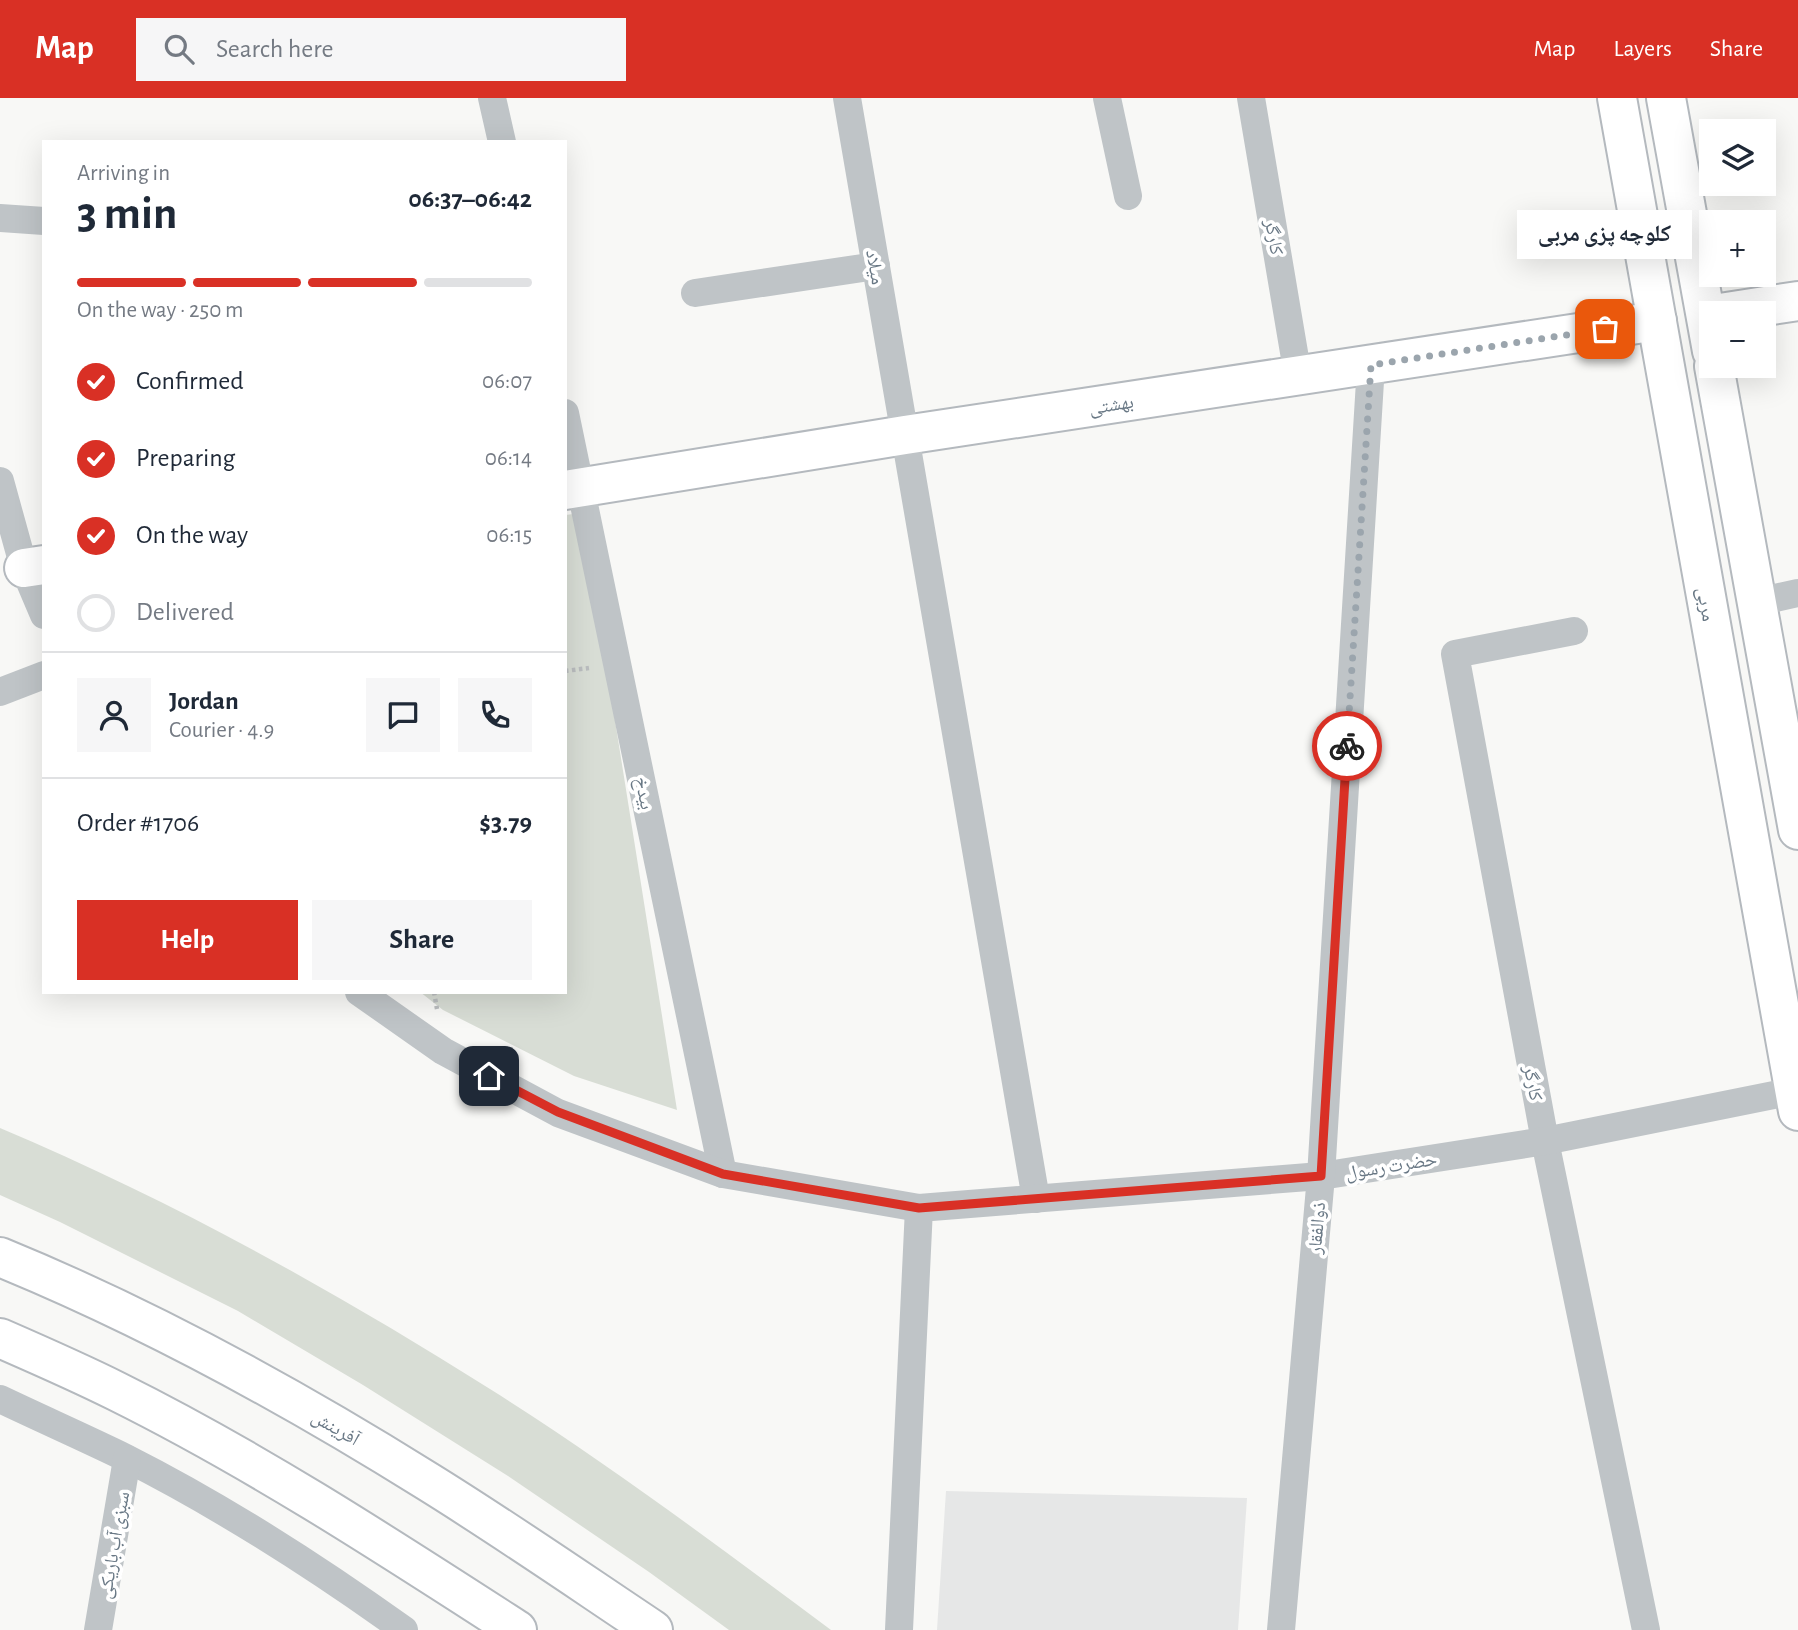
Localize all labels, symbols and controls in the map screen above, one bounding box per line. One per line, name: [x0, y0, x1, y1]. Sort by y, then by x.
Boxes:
search box: [136, 18, 626, 81]
icon: search: [160, 30, 198, 68]
text: Map: [35, 32, 94, 65]
text: Search here: [216, 36, 334, 62]
text: Map: [1533, 37, 1575, 61]
text: Layers: [1613, 37, 1672, 61]
text: Share: [1710, 37, 1763, 61]
map controls: [1699, 119, 1776, 378]
button: layers: [1699, 119, 1776, 196]
text: Arriving in: [77, 162, 170, 185]
text: 06:37–06:42: [408, 186, 532, 212]
text: 3 min: [77, 191, 177, 237]
callout: کلوچه پزی مربی: [1518, 210, 1692, 259]
button: +: [1699, 210, 1776, 287]
street label: کارگر: [1260, 217, 1286, 257]
text: کلوچه پزی مربی: [1538, 223, 1671, 246]
street label: میلاد: [862, 248, 887, 286]
text: On the way · 250 m: [77, 299, 244, 322]
pin: [1575, 299, 1635, 359]
button: −: [1699, 301, 1776, 378]
icon: bag: [1586, 310, 1624, 348]
icon: check: [77, 363, 115, 401]
text: Confirmed: [136, 368, 244, 394]
text: 06:07: [482, 370, 532, 393]
street label: بهشتی: [1088, 393, 1135, 419]
icon: check: [77, 440, 115, 478]
text: Preparing: [136, 445, 235, 471]
text: 06:14: [485, 447, 532, 470]
icon: check: [77, 517, 115, 555]
text: On the way: [136, 522, 248, 548]
text: 06:15: [486, 524, 532, 547]
street label: مربی: [1692, 586, 1718, 623]
text: Delivered: [136, 599, 234, 625]
button: person: [77, 678, 151, 752]
button: chat: [366, 678, 440, 752]
button: phone: [458, 678, 532, 752]
text: Jordan: [169, 688, 239, 714]
courier: [1312, 711, 1382, 781]
text: Courier · 4.9: [169, 719, 274, 742]
icon: bike: [1328, 727, 1366, 765]
street label: بیدخ: [630, 775, 656, 812]
text: Order #1706: [77, 810, 199, 836]
text: $3.79: [479, 810, 532, 836]
button: Help: [77, 900, 298, 980]
button: Share: [312, 900, 532, 980]
pin: [459, 1046, 519, 1106]
icon: home: [470, 1057, 508, 1095]
street label: کارگر: [1519, 1063, 1545, 1103]
street label: حضرت رسول: [1344, 1150, 1439, 1184]
street label: ذوالفقار: [1306, 1201, 1330, 1256]
street label: آفرینش: [308, 1406, 364, 1451]
street label: سبزی آب باریکی: [95, 1490, 134, 1601]

